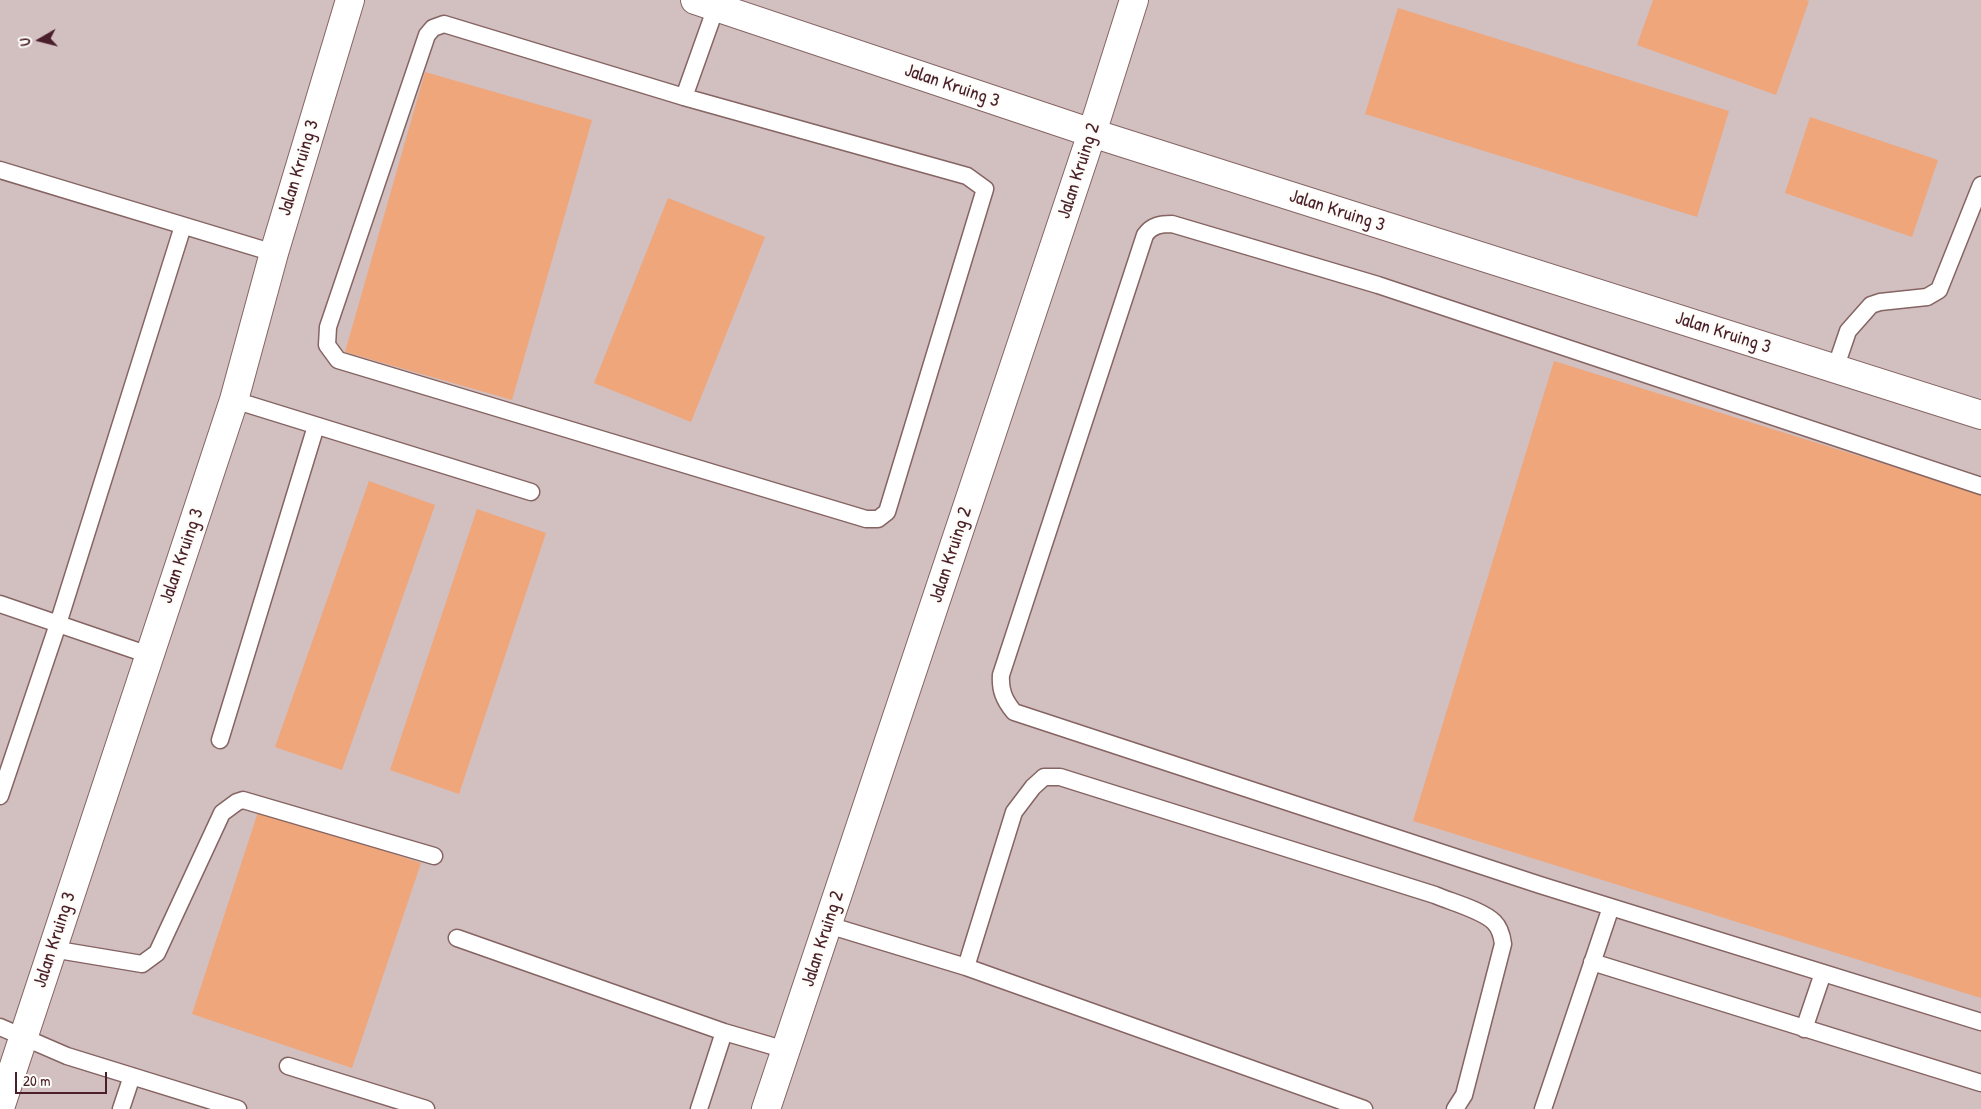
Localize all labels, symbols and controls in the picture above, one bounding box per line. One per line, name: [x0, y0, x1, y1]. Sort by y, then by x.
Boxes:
north arrow: [15, 15, 65, 65]
text: U: [15, 37, 35, 47]
street label: Jalan Kruing 3: [901, 59, 1003, 113]
street label: Jalan Kruing 3: [274, 117, 324, 219]
street label: Jalan Kruing 2: [1053, 120, 1105, 222]
street label: Jalan Kruing 3: [1286, 185, 1388, 237]
street label: Jalan Kruing 3: [1672, 307, 1774, 359]
street label: Jalan Kruing 2: [925, 504, 977, 606]
street label: Jalan Kruing 3: [155, 505, 209, 607]
street label: Jalan Kruing 2: [797, 888, 849, 990]
street label: Jalan Kruing 3: [29, 889, 81, 991]
scale bar: [18, 1062, 110, 1094]
text: 20 m: [23, 1070, 50, 1091]

